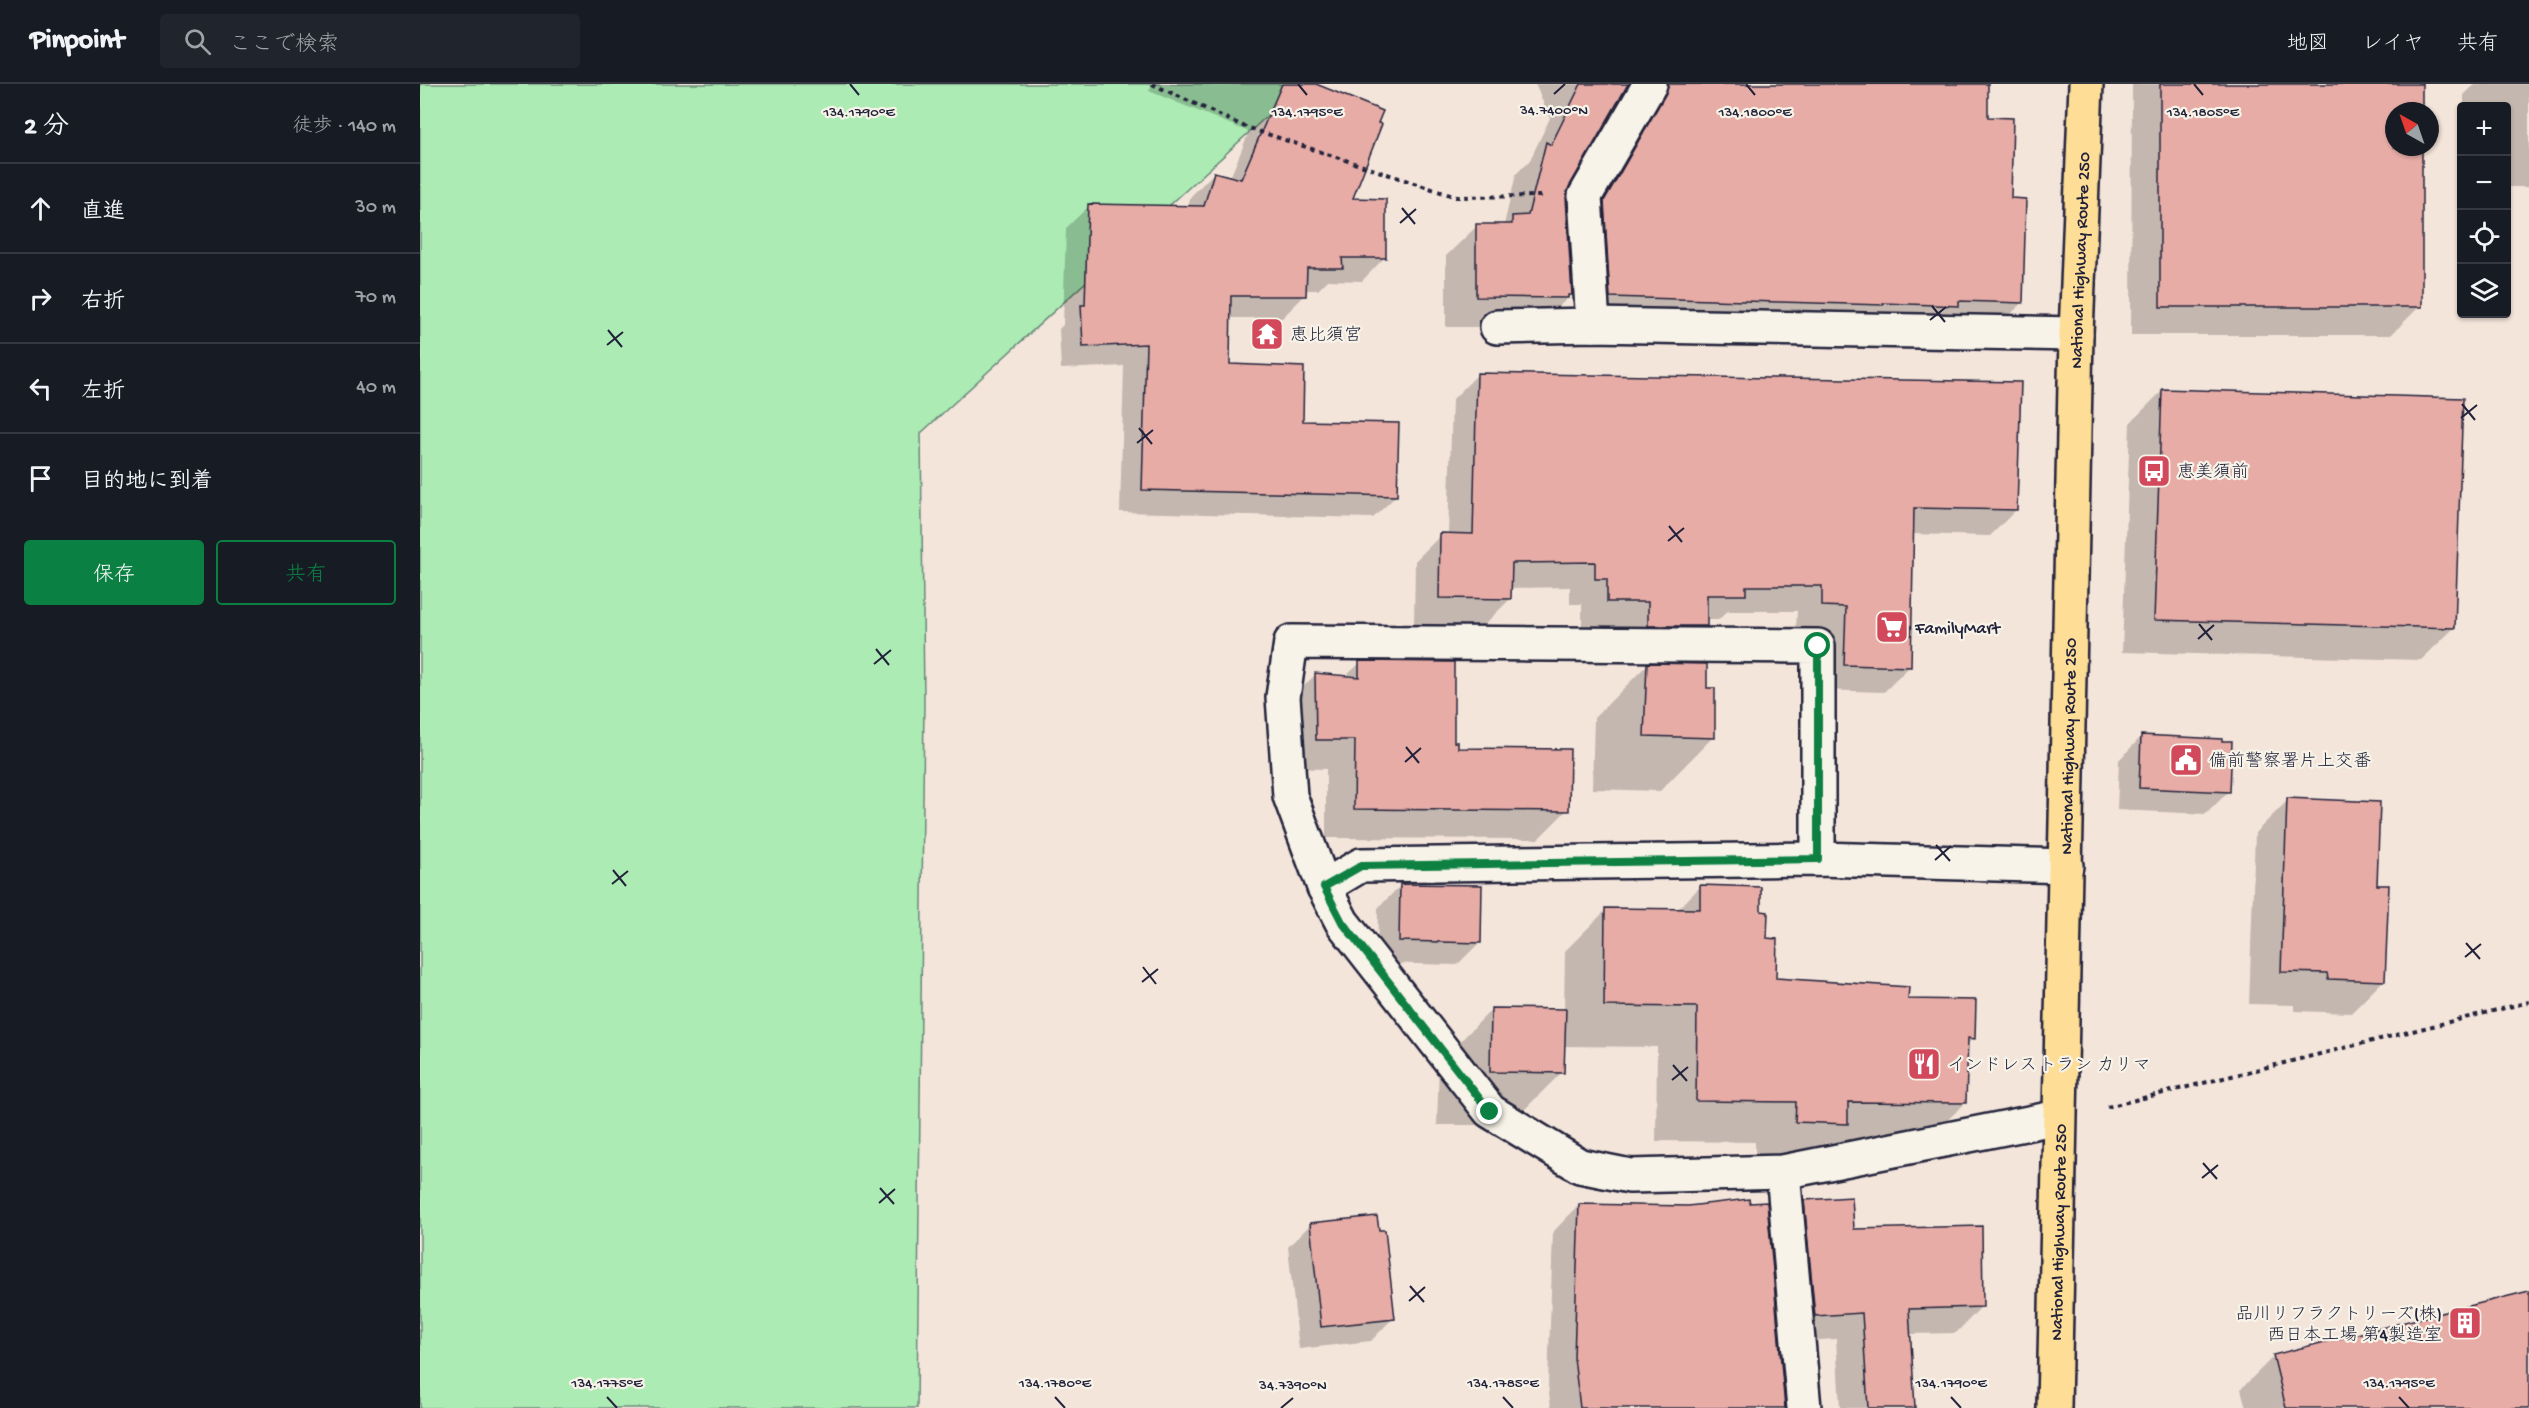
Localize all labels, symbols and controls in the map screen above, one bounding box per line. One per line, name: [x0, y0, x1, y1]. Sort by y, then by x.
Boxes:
search box: [160, 14, 580, 68]
text: Pinpoint: [30, 25, 124, 58]
icon: search: [181, 25, 214, 58]
text: ここで検索: [229, 33, 339, 59]
text: 地図: [2287, 33, 2329, 58]
text: レイヤ: [2362, 33, 2424, 58]
text: 共有: [2457, 33, 2499, 58]
text: 34.7400°N: [1519, 102, 1588, 120]
north arrow: [2385, 102, 2439, 156]
map controls: [2457, 102, 2511, 318]
button: +: [2457, 102, 2511, 156]
text: 134.1790°E: [822, 104, 895, 122]
text: 134.1795°E: [1270, 104, 1343, 122]
text: 134.1800°E: [1717, 104, 1792, 122]
text: 134.1805°E: [2166, 104, 2240, 122]
text: 2 分: [24, 113, 69, 144]
text: 徒歩 · 140 m: [292, 116, 396, 139]
street label: National Highway Route 250: [2067, 152, 2096, 369]
button: −: [2457, 156, 2511, 210]
icon: ahead: [24, 192, 57, 225]
text: 30 m: [355, 197, 396, 220]
text: 直進: [81, 200, 125, 226]
button: locate: [2457, 210, 2511, 264]
button: layers: [2457, 264, 2511, 318]
icon: right: [24, 282, 57, 315]
text: 70 m: [355, 287, 396, 310]
text: 右折: [81, 290, 125, 316]
temple icon: 恵比須宮: [1249, 316, 1285, 352]
place label: 恵比須宮: [1290, 325, 1362, 347]
icon: left: [24, 372, 57, 405]
text: 40 m: [356, 377, 396, 400]
text: 左折: [81, 380, 125, 406]
bus stop icon: 恵美須前: [2136, 453, 2172, 489]
icon: arrive: [24, 462, 57, 495]
place label: 恵美須前: [2177, 462, 2249, 484]
text: 目的地に到着: [81, 470, 213, 496]
button: 保存: [24, 540, 204, 605]
button: 共有: [216, 540, 396, 605]
supermarket icon: FamilyMart: [1874, 609, 1910, 645]
place label: FamilyMart: [1914, 619, 2002, 640]
route start: [1804, 632, 1830, 658]
street label: National Highway Route 250: [2057, 637, 2083, 855]
public building icon: 備前警察署片上交番: [2168, 742, 2204, 778]
place label: 備前警察署片上交番: [2209, 751, 2371, 773]
restaurant icon: インドレストラン カリマ: [1906, 1046, 1942, 1082]
place label: インドレストラン カリマ: [1947, 1056, 2151, 1077]
route end: [1476, 1098, 1502, 1124]
street label: National Highway Route 250: [2047, 1123, 2073, 1341]
place label: 品川リフラクトリーズ(株) 西日本工場 第4製造室: [2236, 1304, 2442, 1347]
building icon: 品川リフラクトリーズ(株) 西日本工場 第4製造室: [2447, 1305, 2483, 1341]
text: 134.1775°E: [570, 1375, 643, 1393]
text: 134.1780°E: [1018, 1375, 1092, 1393]
text: 134.1785°E: [1466, 1375, 1540, 1393]
text: 134.1790°E: [1914, 1375, 1987, 1393]
text: 134.1795°E: [2362, 1375, 2435, 1393]
text: 34.7390°N: [1258, 1377, 1327, 1395]

